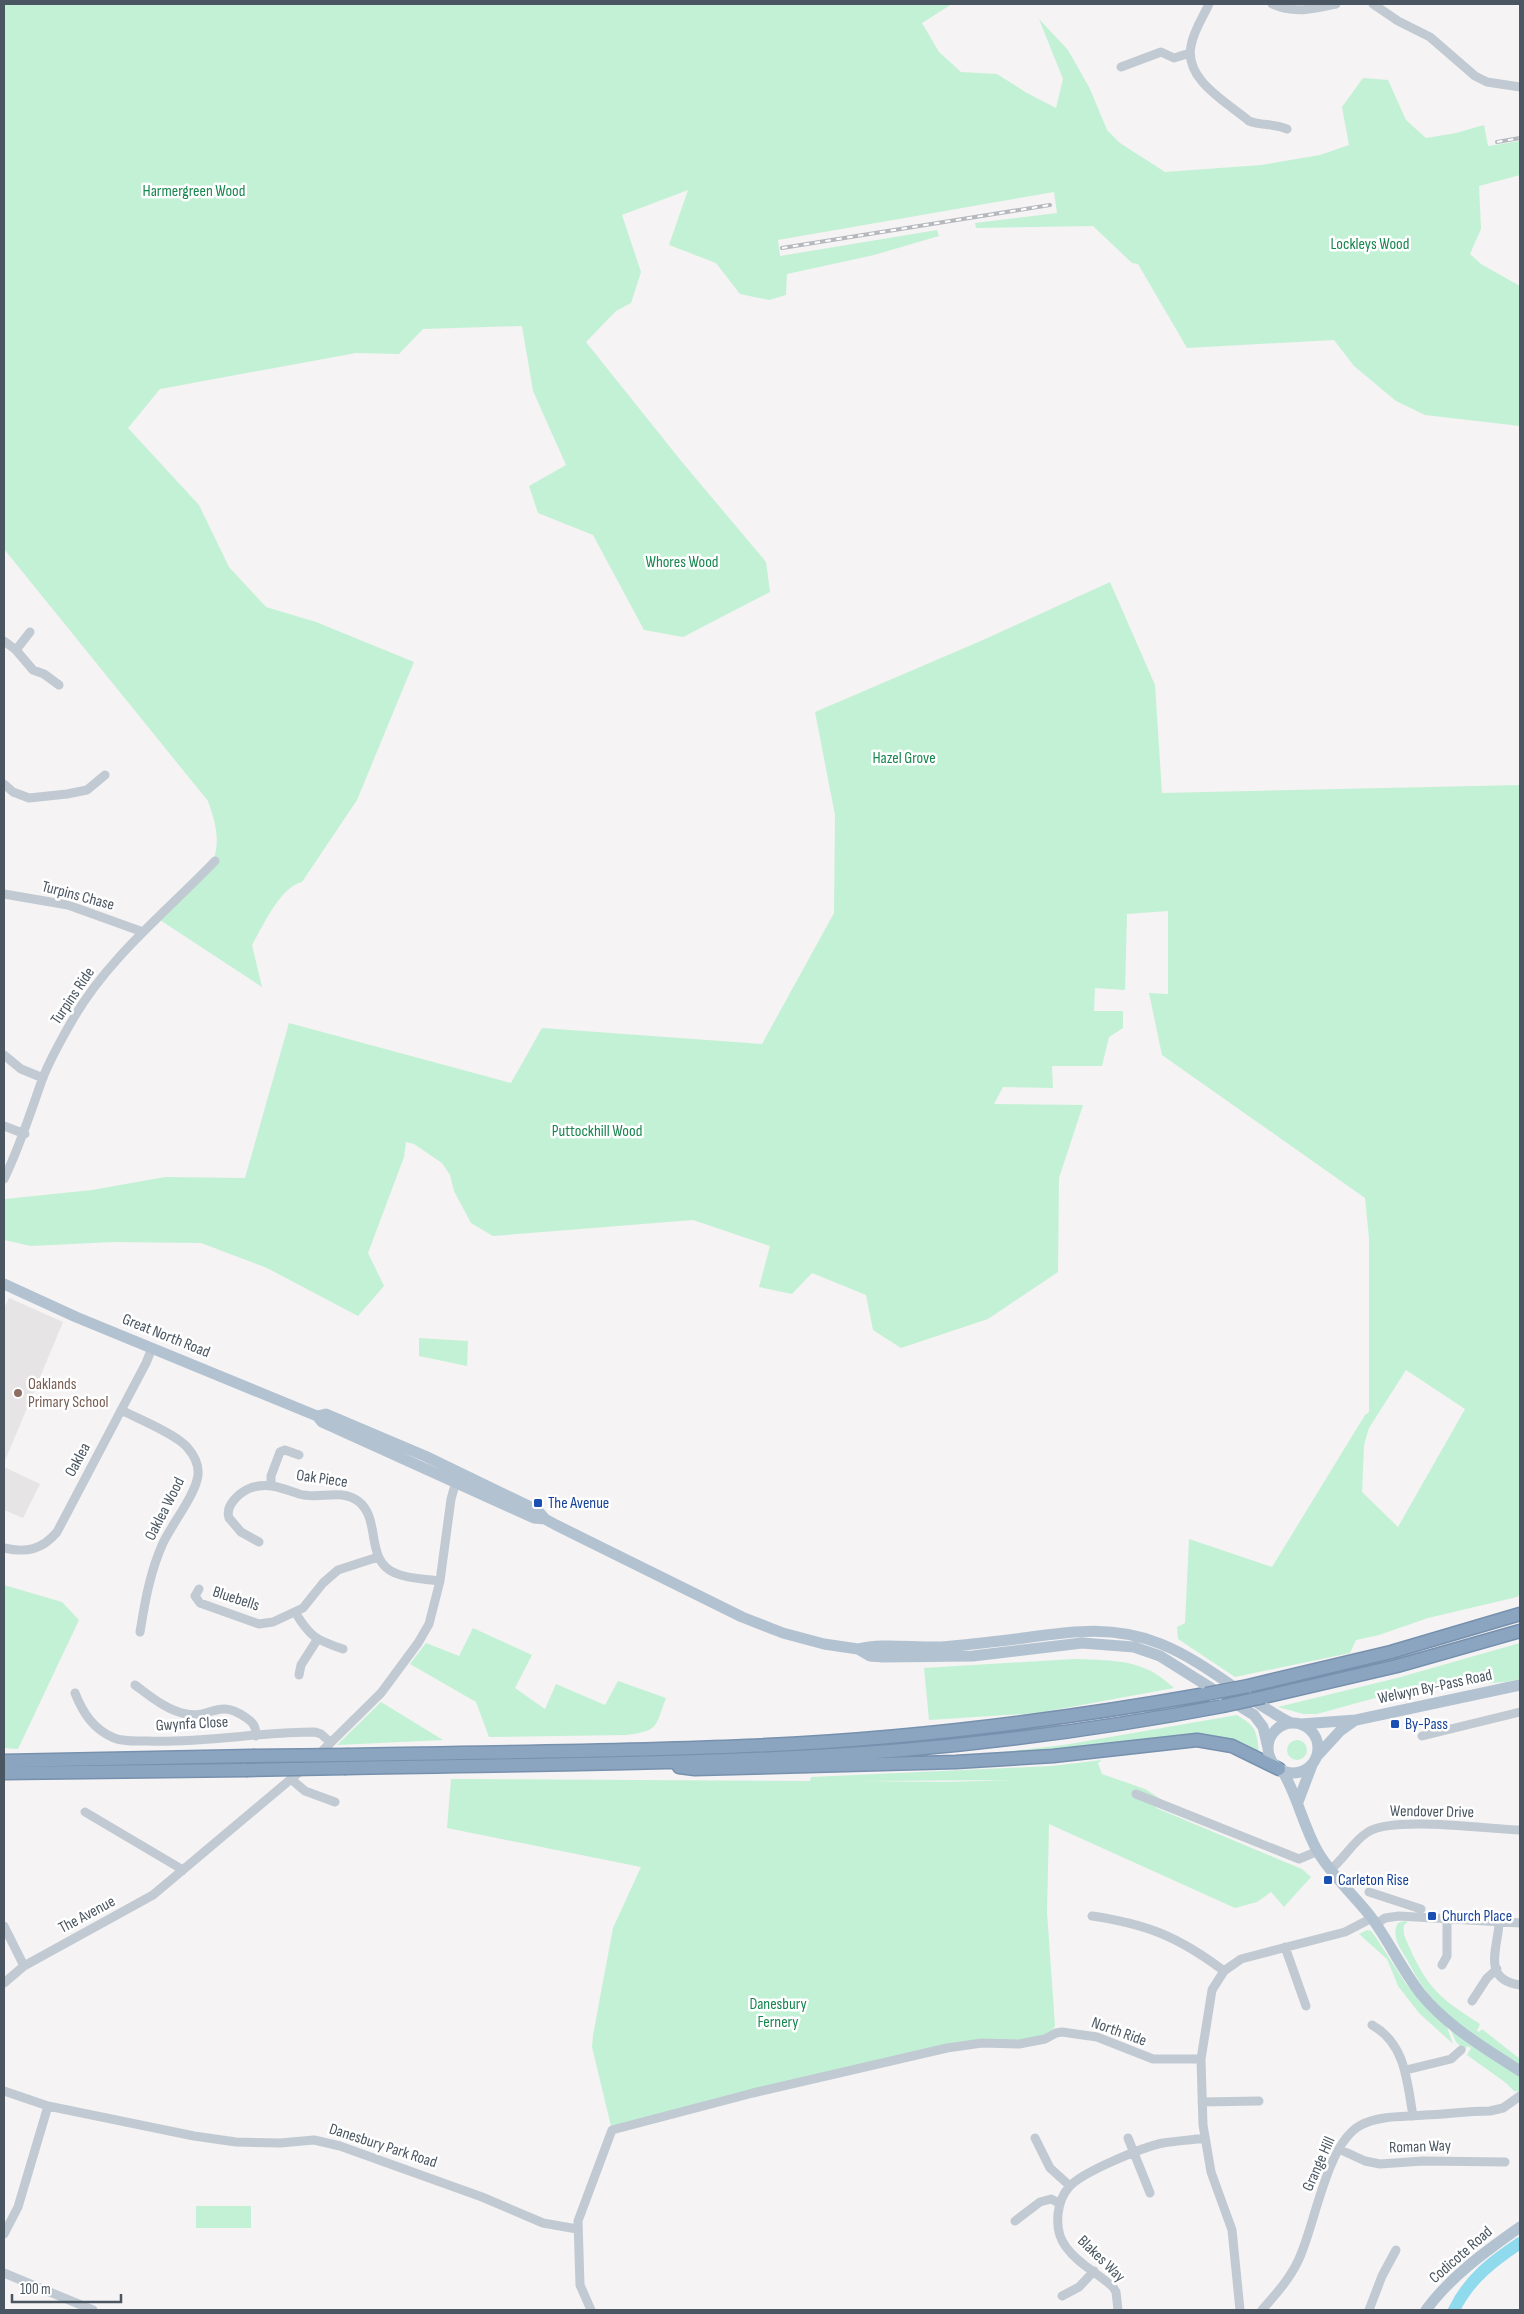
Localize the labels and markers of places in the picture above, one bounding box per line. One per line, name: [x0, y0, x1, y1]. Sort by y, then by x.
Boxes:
place label: Oaklands Primary School: [28, 1375, 109, 1412]
marker: Oaklands Primary School: [12, 1387, 24, 1399]
place label: The Avenue: [548, 1494, 609, 1513]
marker: The Avenue: [532, 1497, 544, 1509]
place label: By-Pass: [1405, 1715, 1448, 1734]
marker: By-Pass: [1389, 1718, 1401, 1730]
place label: Carleton Rise: [1338, 1871, 1409, 1890]
marker: Carleton Rise: [1322, 1874, 1334, 1886]
place label: Church Place: [1442, 1907, 1512, 1926]
marker: Church Place: [1426, 1910, 1438, 1922]

